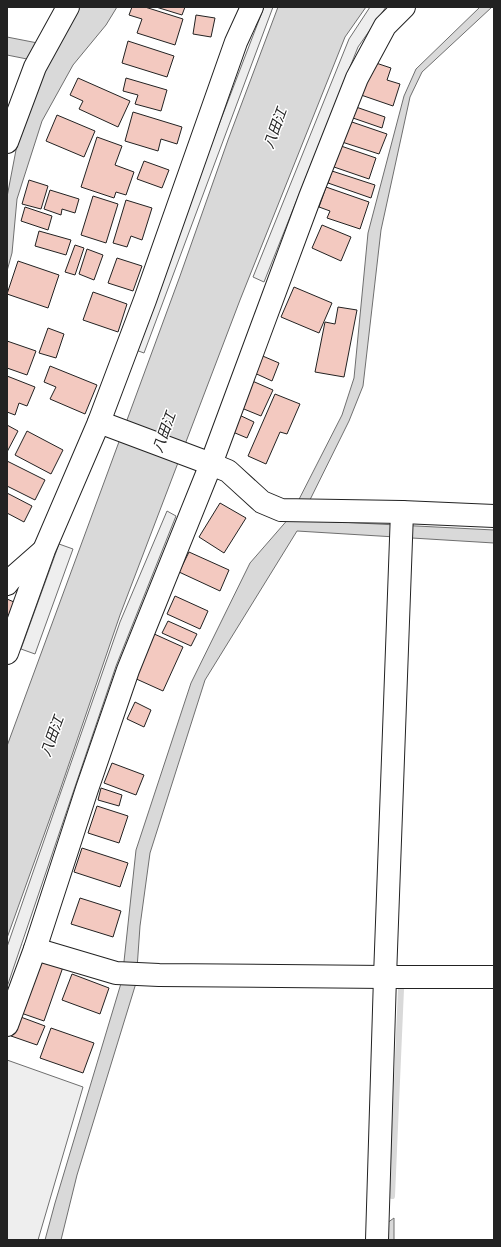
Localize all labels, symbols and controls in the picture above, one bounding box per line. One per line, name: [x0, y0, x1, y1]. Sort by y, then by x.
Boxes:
water label: 八田江: [258, 103, 291, 151]
water label: 八田江: [147, 407, 180, 455]
water label: 八田江: [35, 711, 68, 759]

